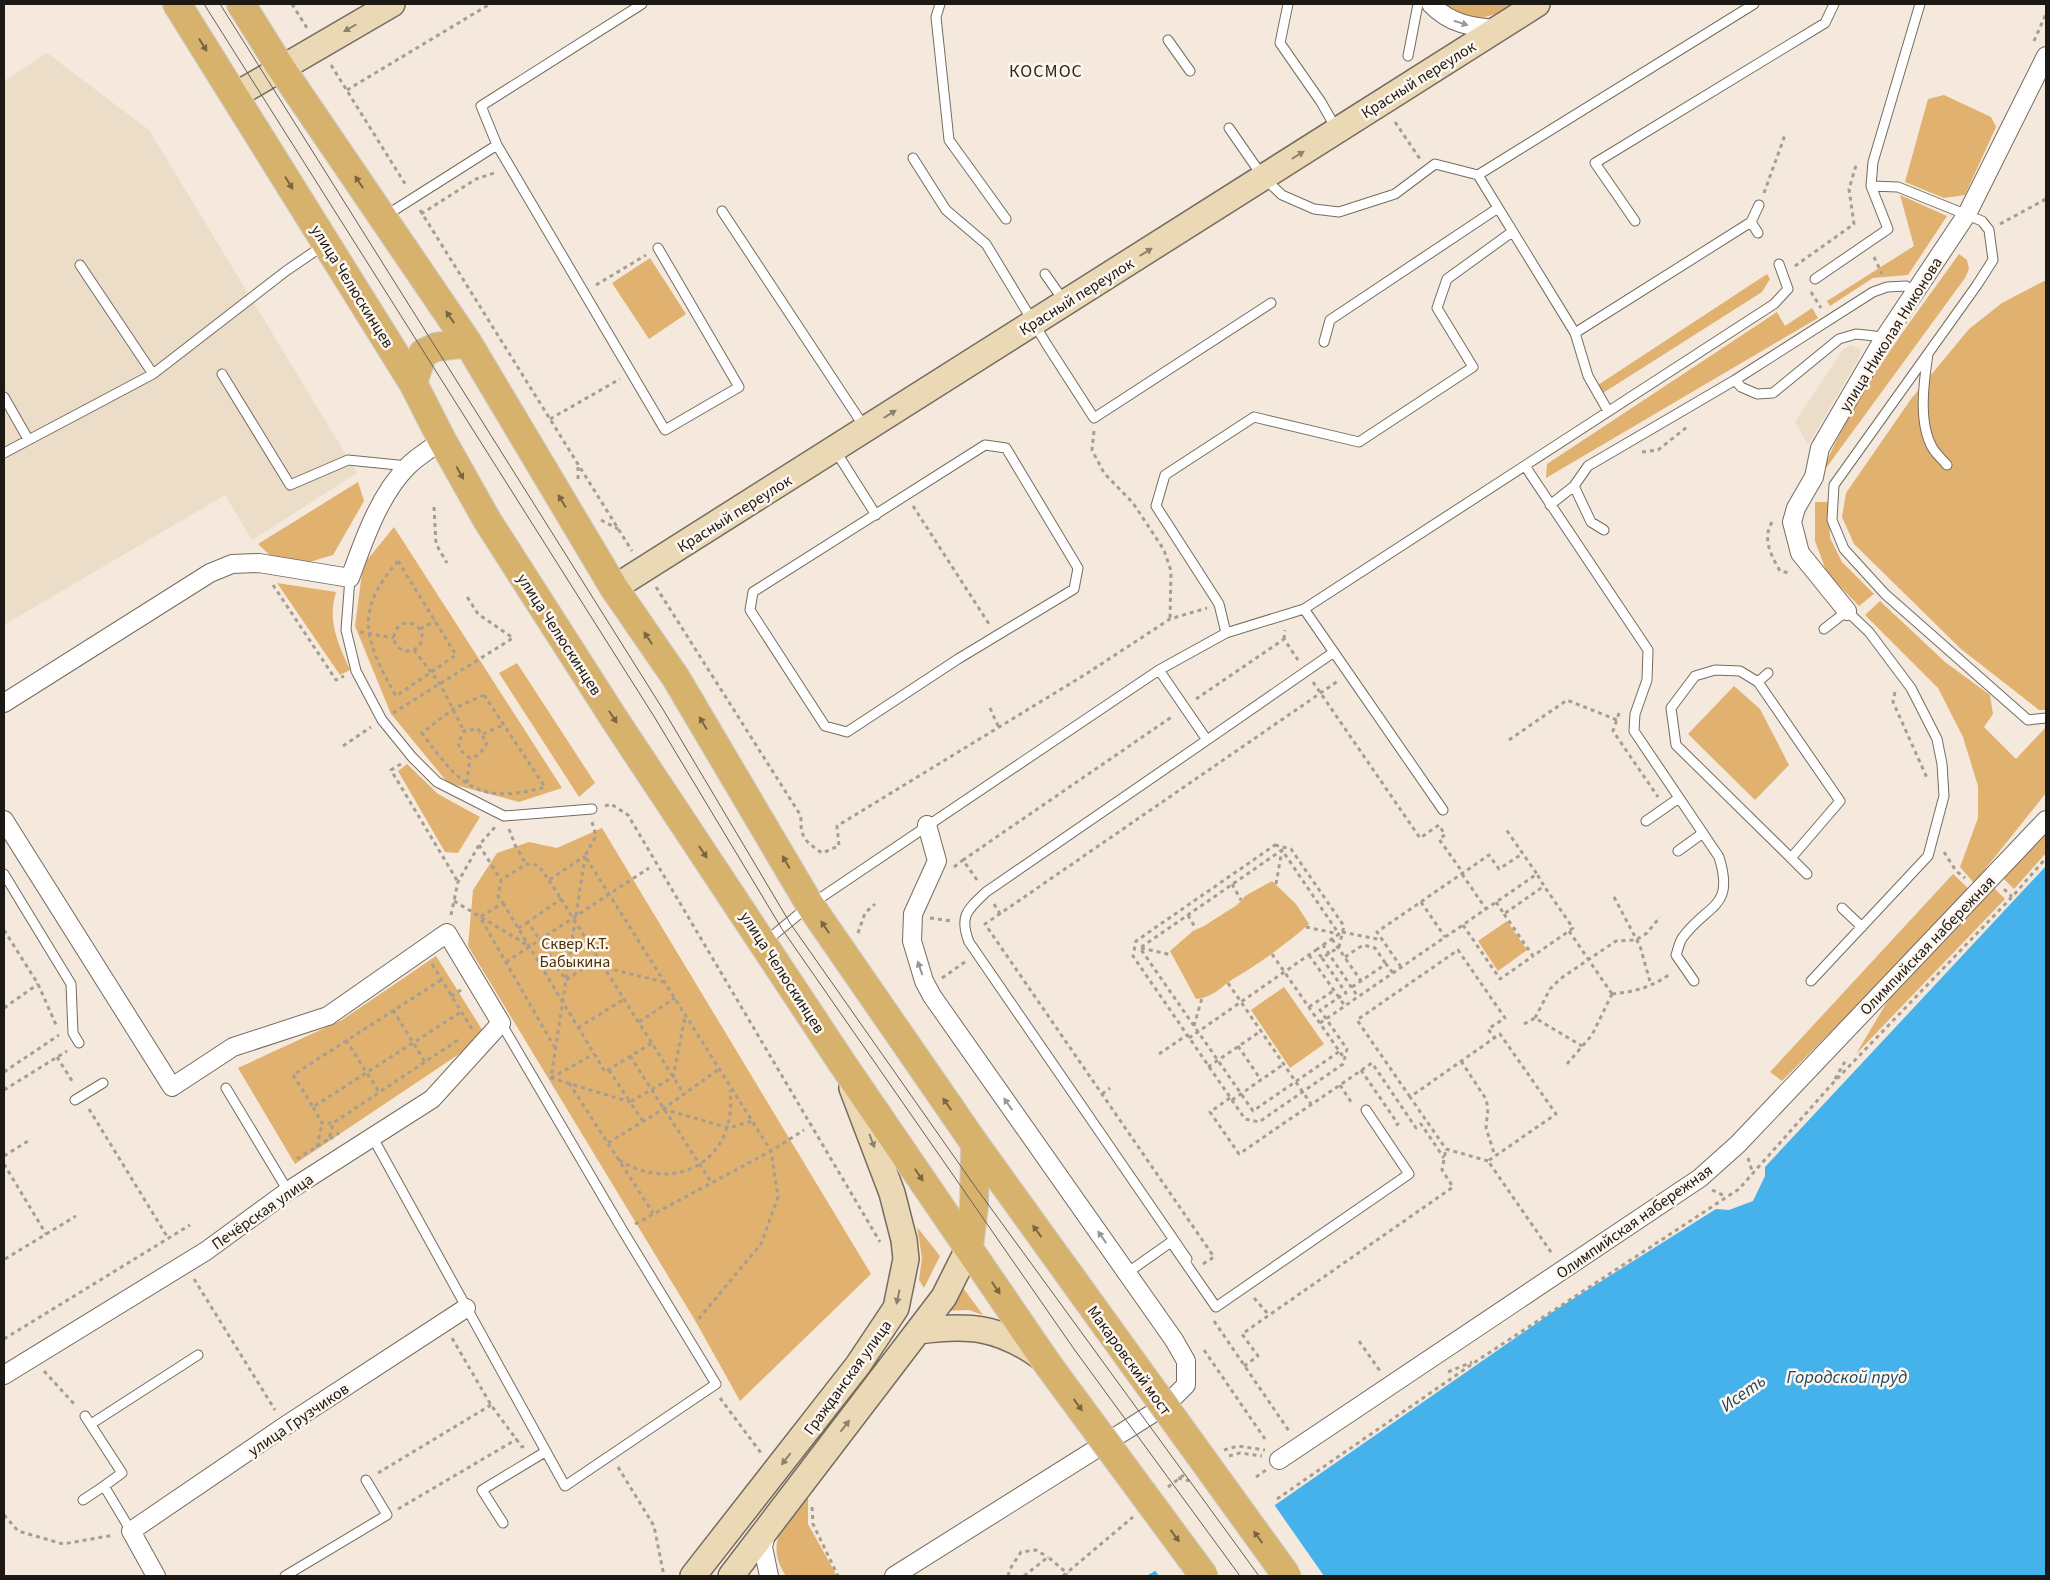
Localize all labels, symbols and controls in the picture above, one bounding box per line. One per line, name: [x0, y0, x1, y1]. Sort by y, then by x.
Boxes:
one-way arrow: [1454, 20, 1469, 28]
one-way arrow: [343, 24, 356, 33]
street label: Красный переулок: [1357, 36, 1480, 124]
one-way arrow: [198, 39, 207, 52]
district label: КОСМОС: [1009, 59, 1083, 84]
one-way arrow: [1291, 150, 1304, 160]
one-way arrow: [284, 176, 293, 190]
one-way arrow: [354, 176, 364, 189]
street label: улица Челюскинцев: [305, 221, 399, 352]
one-way arrow: [1139, 247, 1152, 256]
street label: Красный переулок: [1015, 253, 1138, 341]
street label: улица Николая Никонова: [1834, 253, 1947, 416]
one-way arrow: [445, 310, 455, 324]
one-way arrow: [884, 409, 897, 419]
one-way arrow: [456, 465, 464, 480]
street label: Красный переулок: [673, 470, 796, 558]
one-way arrow: [557, 494, 566, 507]
street label: улица Челюскинцев: [511, 569, 607, 700]
one-way arrow: [643, 631, 653, 645]
one-way arrow: [608, 711, 618, 724]
one-way arrow: [698, 716, 707, 729]
one-way arrow: [699, 846, 708, 859]
one-way arrow: [782, 855, 790, 870]
street label: Олимпийская набережная: [1855, 871, 2000, 1020]
street label: улица Челюскинцев: [734, 907, 830, 1038]
one-way arrow: [820, 920, 830, 933]
park label: Сквер К.Т. Бабыкина: [540, 933, 610, 973]
one-way arrow: [916, 961, 923, 976]
one-way arrow: [942, 1097, 952, 1110]
one-way arrow: [1003, 1097, 1013, 1111]
one-way arrow: [868, 1134, 876, 1149]
street label: Олимпийская набережная: [1552, 1159, 1717, 1284]
street label: Печёрская улица: [207, 1168, 318, 1255]
one-way arrow: [914, 1168, 924, 1182]
one-way arrow: [1032, 1224, 1042, 1238]
one-way arrow: [1097, 1230, 1107, 1244]
one-way arrow: [991, 1281, 1001, 1295]
one-way arrow: [894, 1290, 902, 1305]
street label: Макаровский мост: [1082, 1301, 1177, 1420]
street label: Гражданская улица: [799, 1316, 897, 1440]
water label: Городской пруд: [1787, 1365, 1907, 1390]
water label: Исеть: [1716, 1369, 1771, 1418]
street label: улица Грузчиков: [244, 1378, 353, 1462]
one-way arrow: [1073, 1398, 1083, 1412]
one-way arrow: [840, 1419, 850, 1432]
one-way arrow: [781, 1452, 792, 1465]
one-way arrow: [1169, 1529, 1180, 1542]
one-way arrow: [1253, 1530, 1263, 1544]

